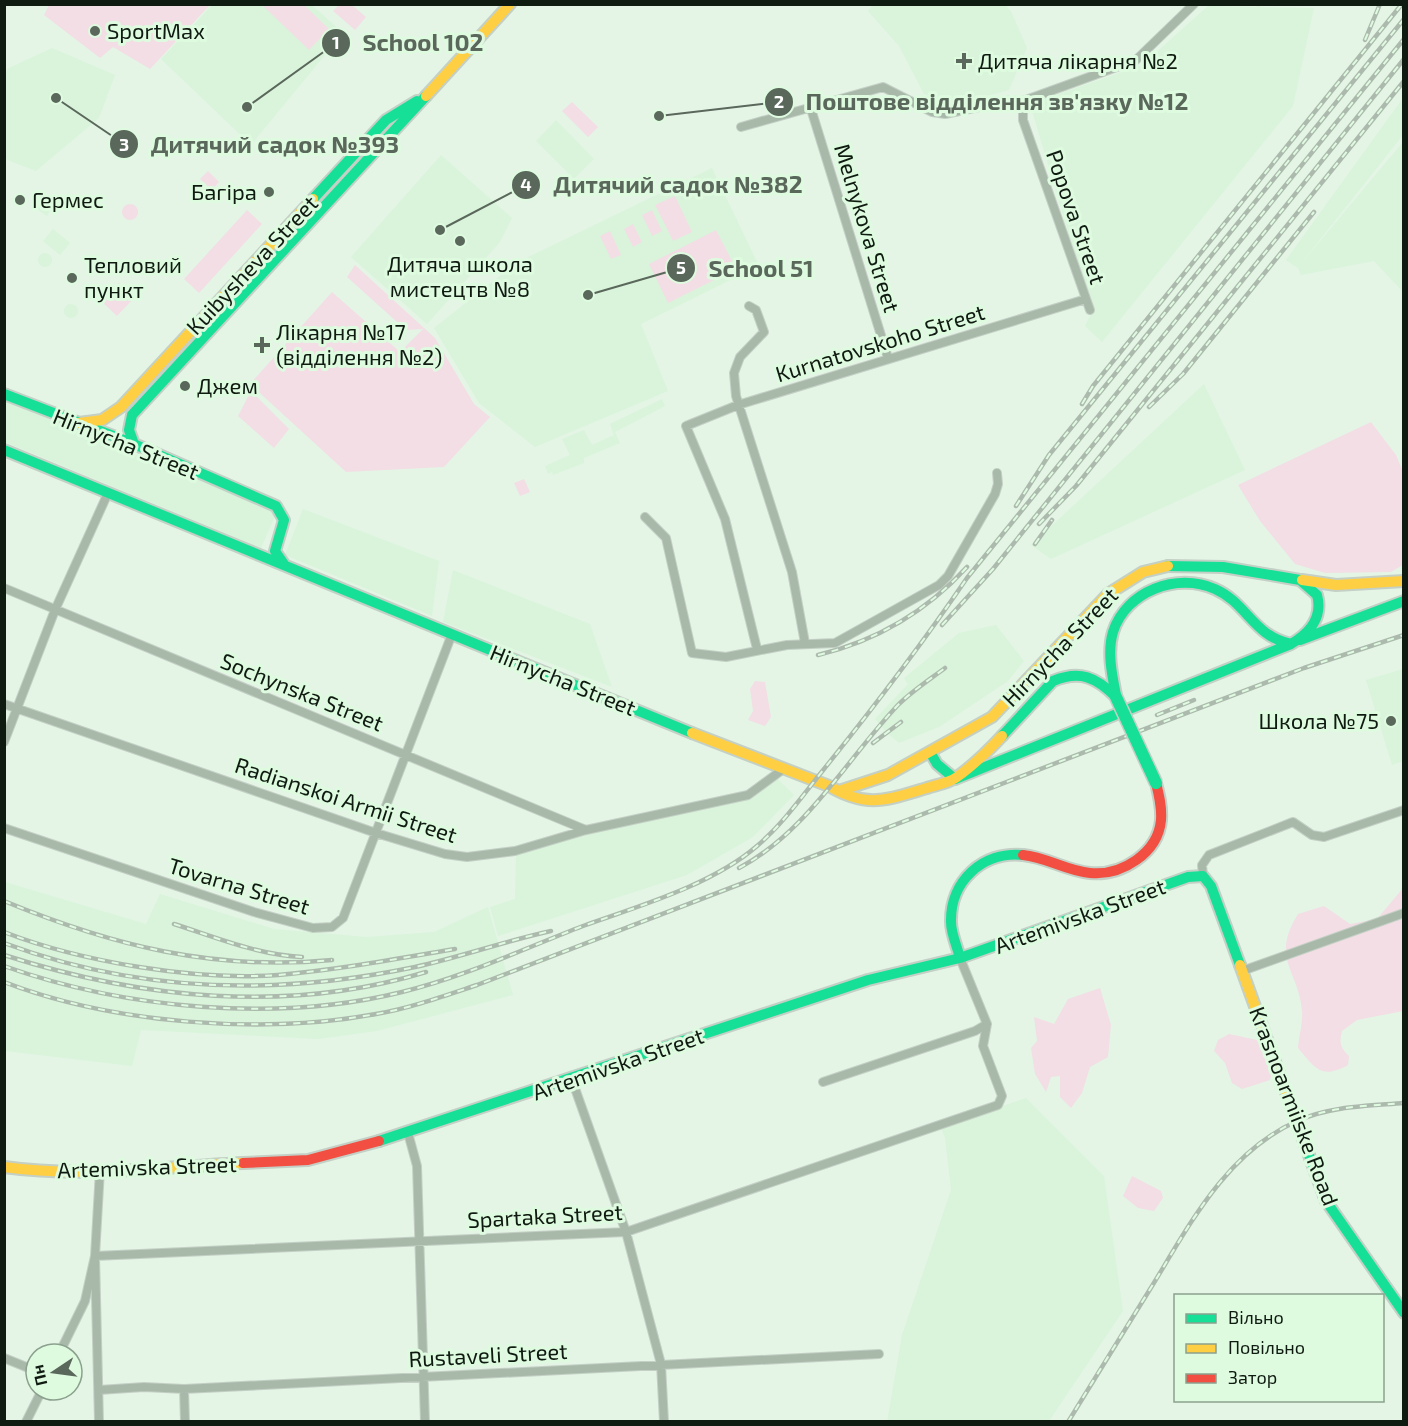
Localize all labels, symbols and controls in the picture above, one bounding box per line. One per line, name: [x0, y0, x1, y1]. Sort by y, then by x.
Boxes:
place label: SportMax: [107, 17, 205, 43]
callout: School 102: [321, 22, 496, 64]
marker: SportMax: [88, 24, 102, 38]
text: School 102: [362, 27, 484, 56]
text: 1: [332, 31, 340, 53]
place label: Дитяча лікарня №2: [978, 47, 1178, 73]
marker: Дитяча лікарня №2: [955, 52, 973, 70]
callout: Поштове відділення зв'язку №12: [764, 81, 1200, 123]
text: Поштове відділення зв'язку №12: [806, 86, 1188, 115]
text: 2: [774, 90, 784, 112]
callout: Дитячий садок №393: [109, 123, 411, 165]
text: Дитячий садок №393: [151, 129, 399, 158]
text: 3: [119, 133, 129, 155]
street label: Melnykova Street: [830, 140, 906, 315]
street label: Popova Street: [1042, 146, 1112, 287]
callout: Дитячий садок №382: [511, 164, 814, 206]
text: Дитячий садок №382: [553, 169, 803, 198]
text: 4: [520, 173, 532, 195]
place label: Багіра: [191, 178, 257, 204]
marker: Багіра: [262, 185, 276, 199]
place label: Гермес: [32, 186, 104, 212]
street label: Kuibysheva Street: [180, 189, 322, 339]
marker: Гермес: [13, 193, 27, 207]
marker: Дитяча школа мистецтв №8: [453, 234, 467, 248]
callout: School 51: [666, 247, 825, 289]
place label: Дитяча школа мистецтв №8: [387, 250, 533, 301]
place label: Тепловий пункт: [84, 251, 182, 303]
text: School 51: [708, 253, 814, 282]
text: 5: [676, 256, 686, 278]
marker: Тепловий пункт: [65, 271, 79, 285]
street label: Kurnatovskoho Street: [772, 298, 987, 386]
place label: Лікарня №17 (відділення №2): [276, 318, 442, 369]
marker: Лікарня №17 (відділення №2): [253, 336, 271, 354]
place label: Джем: [197, 372, 258, 398]
marker: Джем: [178, 379, 192, 393]
street label: Hirnycha Street: [50, 402, 203, 484]
street label: Hirnycha Street: [996, 582, 1122, 711]
street label: Hirnycha Street: [487, 638, 640, 720]
street label: Sochynska Street: [217, 647, 388, 736]
place label: Школа №75: [1259, 707, 1379, 733]
marker: Школа №75: [1384, 714, 1398, 728]
street label: Radianskoi Armii Street: [232, 751, 461, 847]
street label: Tovarna Street: [166, 851, 313, 919]
street label: Artemivska Street: [991, 872, 1168, 958]
street label: Krasnoarmiiske Road: [1245, 1003, 1345, 1209]
street label: Artemivska Street: [529, 1022, 707, 1105]
street label: Artemivska Street: [57, 1150, 237, 1182]
street label: Spartaka Street: [466, 1198, 623, 1232]
legend: [1174, 1294, 1384, 1402]
text: Вільно: [1228, 1306, 1284, 1328]
text: Повільно: [1228, 1336, 1305, 1358]
street label: Rustaveli Street: [408, 1337, 568, 1371]
north arrow: [24, 1342, 84, 1402]
text: Пн: [27, 1363, 50, 1388]
text: Затор: [1228, 1366, 1277, 1388]

